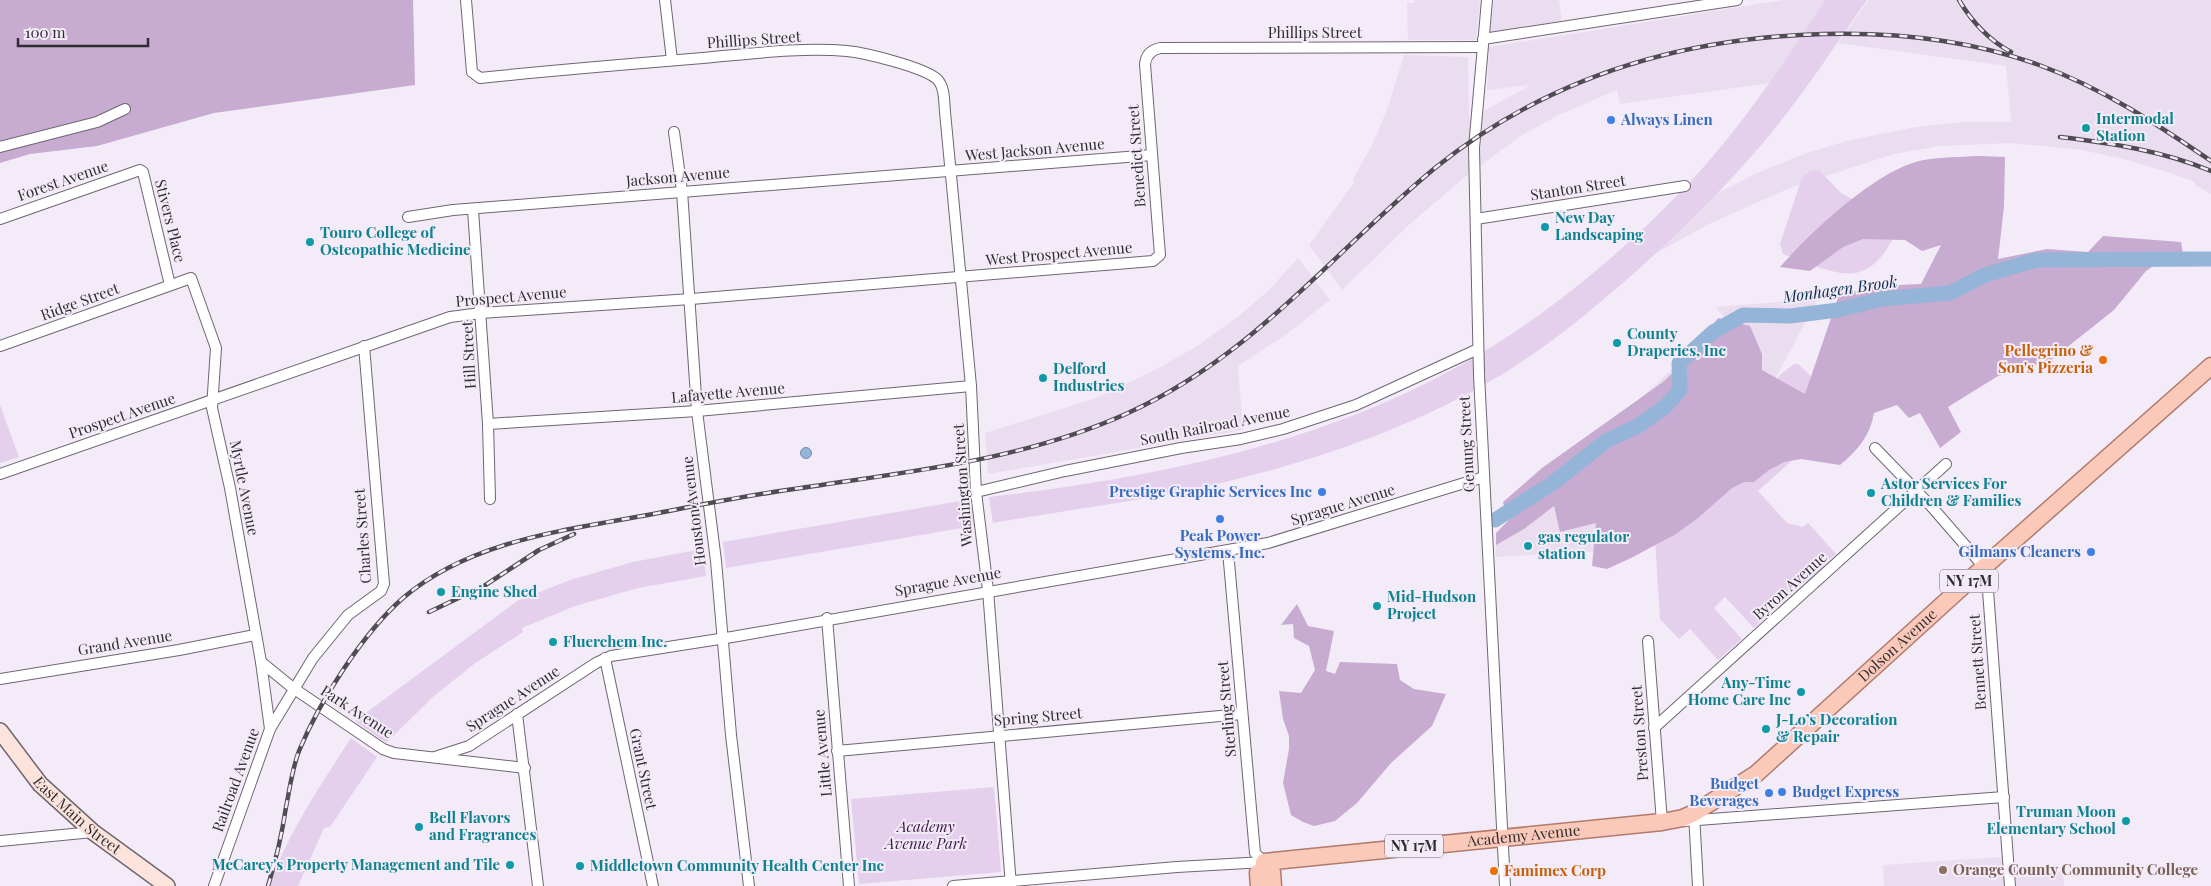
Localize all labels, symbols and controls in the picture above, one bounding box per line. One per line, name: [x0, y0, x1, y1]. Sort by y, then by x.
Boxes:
scale bar: [18, 15, 148, 47]
text: 100 m: [25, 22, 66, 42]
street label: Phillips Street: [1268, 22, 1363, 42]
street label: Phillips Street: [706, 26, 802, 52]
street label: Benedict Street: [1122, 103, 1150, 208]
place label: Intermodal Station: [2096, 108, 2174, 145]
place label: Always Linen: [1620, 109, 1714, 129]
marker: Always Linen: [1605, 114, 1617, 126]
marker: Intermodal Station: [2080, 122, 2092, 134]
street label: West Jackson Avenue: [963, 133, 1105, 165]
street label: Forest Avenue: [15, 155, 111, 205]
street label: Jackson Avenue: [624, 162, 731, 191]
street label: Stanton Street: [1529, 169, 1628, 204]
street label: Stivers Place: [151, 177, 191, 264]
place label: New Day Landscaping: [1555, 207, 1644, 244]
marker: New Day Landscaping: [1539, 221, 1551, 233]
place label: Touro College of Osteopathic Medicine: [320, 222, 471, 259]
marker: Touro College of Osteopathic Medicine: [304, 236, 316, 248]
street label: West Prospect Avenue: [984, 237, 1133, 269]
water label: Monhagen Brook: [1780, 270, 1899, 307]
street label: Ridge Street: [38, 277, 122, 325]
street label: Prospect Avenue: [455, 281, 567, 311]
street label: Hill Street: [456, 320, 480, 390]
place label: County Draperies, Inc: [1627, 323, 1727, 360]
marker: County Draperies, Inc: [1611, 337, 1623, 349]
place label: Pellegrino & Son's Pizzeria: [1998, 340, 2094, 377]
marker: Pellegrino & Son's Pizzeria: [2097, 354, 2109, 366]
place label: Delford Industries: [1053, 358, 1124, 395]
marker: Delford Industries: [1037, 372, 1049, 384]
street label: Lafayette Avenue: [670, 377, 786, 407]
street label: Prospect Avenue: [66, 387, 178, 443]
street label: Genung Street: [1453, 395, 1479, 493]
street label: South Railroad Avenue: [1138, 401, 1291, 449]
street label: Washington Street: [948, 422, 976, 548]
street label: Myrtle Avenue: [226, 438, 264, 537]
street label: Houston Avenue: [676, 455, 710, 567]
place label: Astor Services For Children & Families: [1880, 473, 2021, 510]
street label: Sprague Avenue: [1288, 479, 1397, 529]
place label: Prestige Graphic Services Inc: [1109, 481, 1313, 501]
marker: Prestige Graphic Services Inc: [1316, 486, 1328, 498]
street label: Charles Street: [349, 487, 375, 584]
marker: Astor Services For Children & Families: [1865, 487, 1877, 499]
marker: Peak Power Systems, Inc.: [1214, 513, 1226, 525]
place label: Peak Power Systems, Inc.: [1175, 525, 1265, 562]
place label: gas regulator station: [1538, 526, 1629, 563]
marker: gas regulator station: [1522, 540, 1534, 552]
place label: Gilmans Cleaners: [1959, 541, 2081, 561]
marker: Gilmans Cleaners: [2085, 546, 2097, 558]
street label: Byron Avenue: [1748, 547, 1831, 624]
street label: Sprague Avenue: [893, 562, 1003, 600]
road number: NY 17M: [1940, 570, 1998, 592]
place label: Engine Shed: [451, 581, 537, 601]
marker: Engine Shed: [435, 586, 447, 598]
place label: Mid-Hudson Project: [1387, 586, 1477, 623]
marker: Mid-Hudson Project: [1371, 600, 1383, 612]
street label: Dolson Avenue: [1853, 604, 1941, 686]
street label: Bennett Street: [1964, 613, 1990, 711]
street label: Grand Avenue: [76, 625, 173, 659]
place label: Fluerchem Inc.: [563, 631, 667, 651]
marker: Fluerchem Inc.: [547, 636, 559, 648]
street label: Sterling Street: [1212, 659, 1240, 758]
street label: Sprague Avenue: [462, 660, 563, 736]
place label: Any-Time Home Care Inc: [1688, 672, 1792, 709]
street label: Park Avenue: [317, 680, 398, 742]
street label: Preston Street: [1626, 684, 1652, 782]
marker: Any-Time Home Care Inc: [1795, 686, 1807, 698]
street label: Spring Street: [993, 702, 1084, 730]
street label: Little Avenue: [808, 709, 836, 798]
place label: J-Lo’s Decoration & Repair: [1775, 709, 1898, 746]
marker: J-Lo’s Decoration & Repair: [1760, 723, 1772, 735]
street label: Railroad Avenue: [207, 725, 263, 834]
street label: Grant Street: [626, 726, 663, 812]
street label: East Main Street: [29, 772, 126, 859]
place label: Budget Beverages: [1689, 773, 1760, 810]
place label: Budget Express: [1792, 781, 1899, 801]
marker: Budget Express: [1776, 786, 1788, 798]
marker: Budget Beverages: [1763, 787, 1775, 799]
place label: Truman Moon Elementary School: [1987, 801, 2117, 838]
place label: Bell Flavors and Fragrances: [429, 807, 536, 844]
marker: Truman Moon Elementary School: [2120, 815, 2132, 827]
park label: Academy Avenue Park: [883, 816, 967, 853]
street label: Academy Avenue: [1465, 819, 1581, 851]
marker: Bell Flavors and Fragrances: [413, 821, 425, 833]
road number: NY 17M: [1385, 834, 1443, 858]
place label: McCarey's Property Management and Tile: [212, 854, 500, 874]
place label: Middletown Community Health Center Inc: [590, 855, 885, 875]
marker: McCarey's Property Management and Tile: [504, 859, 516, 871]
place label: Orange County Community College: [1953, 859, 2199, 879]
marker: Middletown Community Health Center Inc: [574, 860, 586, 872]
place label: Famimex Corp: [1504, 860, 1606, 880]
marker: Orange County Community College: [1937, 864, 1949, 876]
marker: Famimex Corp: [1488, 865, 1500, 877]

